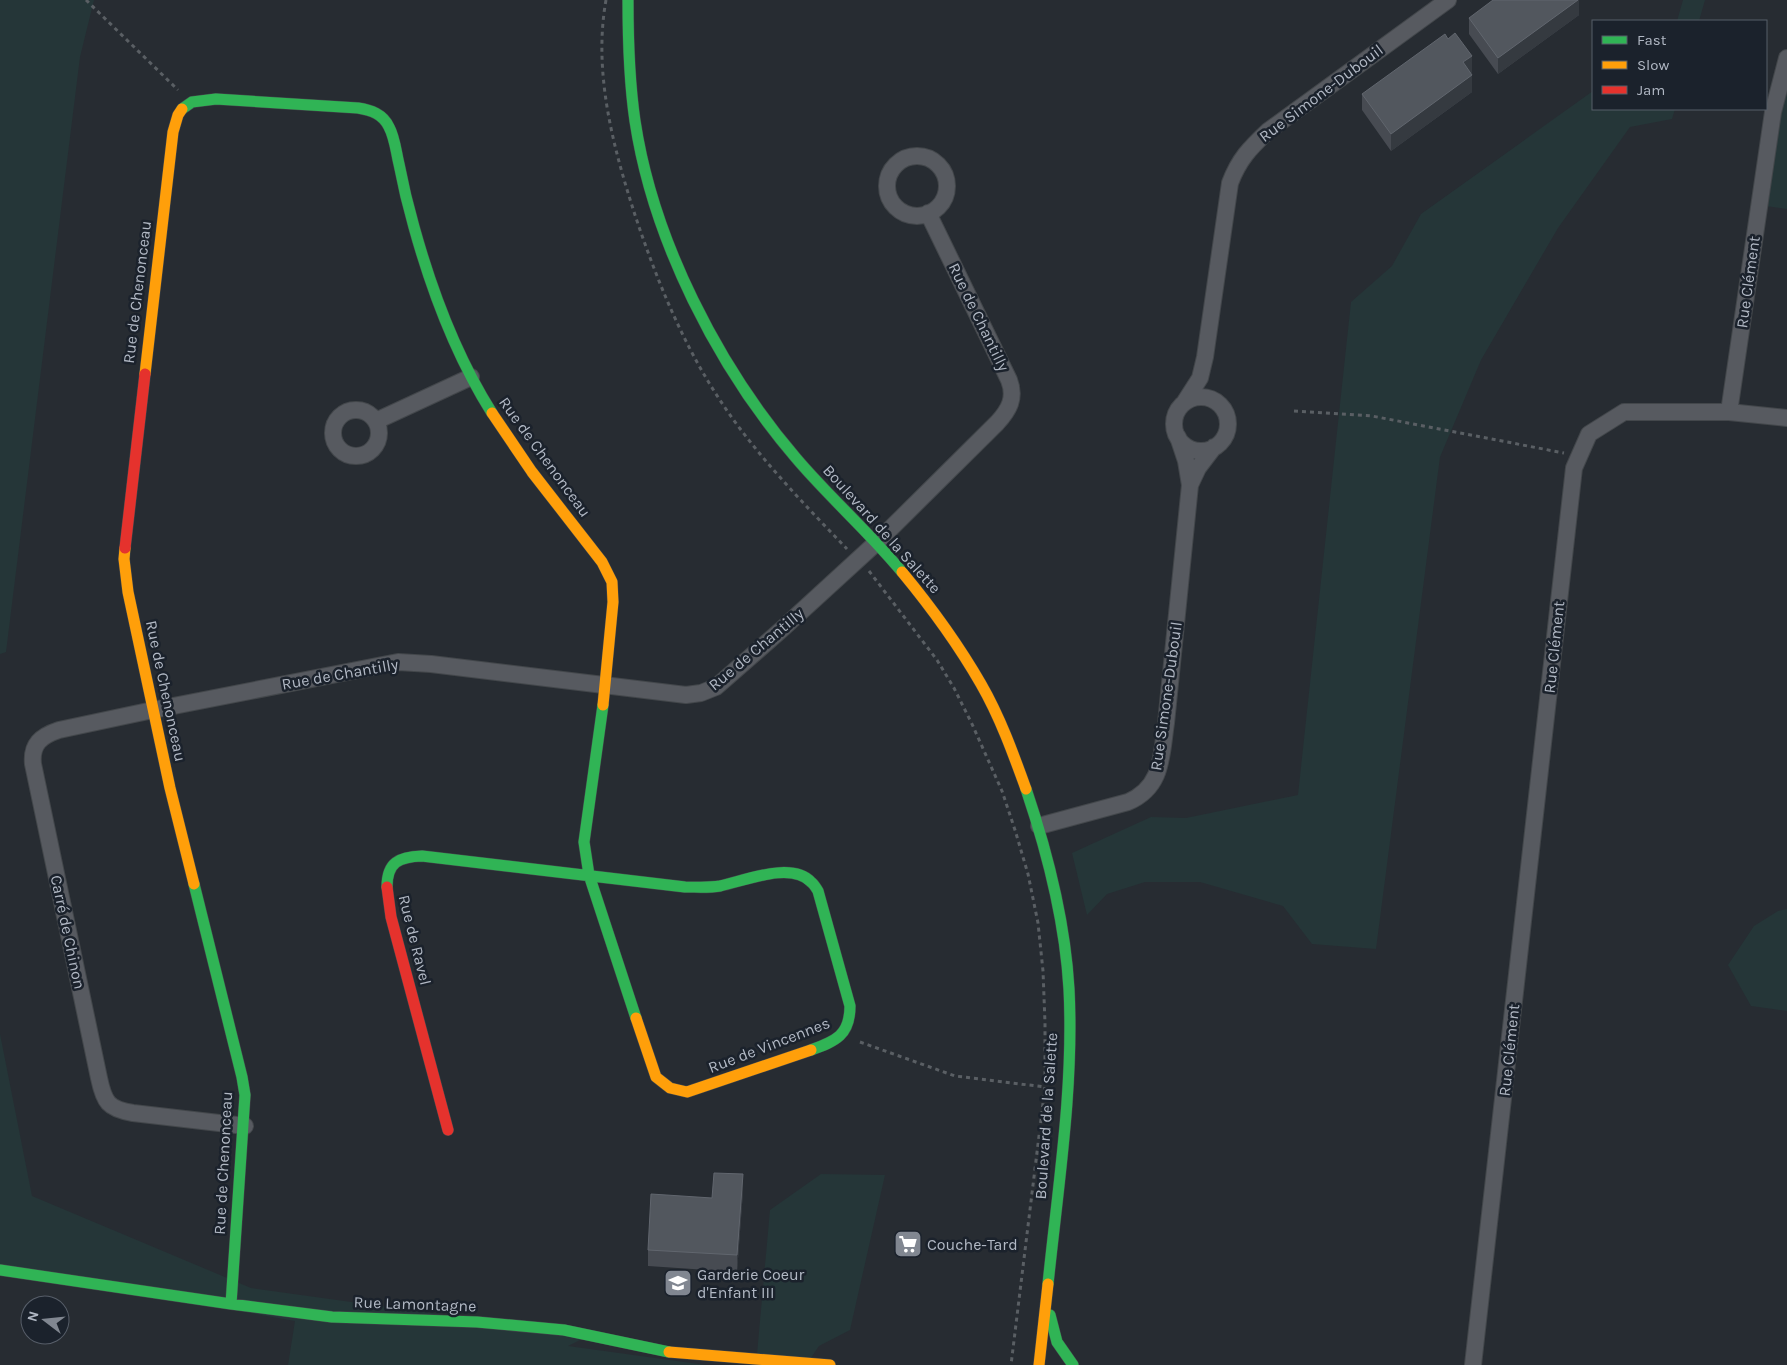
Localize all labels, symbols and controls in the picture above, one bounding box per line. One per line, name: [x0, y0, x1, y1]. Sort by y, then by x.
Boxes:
legend: [1592, 20, 1767, 110]
text: Fast: [1637, 31, 1667, 49]
street label: Rue Simone-Dubouil: [1255, 40, 1387, 146]
text: Slow: [1637, 56, 1669, 74]
text: Jam: [1637, 81, 1665, 99]
street label: Rue de Chenonceau: [119, 220, 155, 364]
street label: Rue Clément: [1732, 235, 1764, 329]
street label: Rue de Chantilly: [945, 260, 1014, 375]
street label: Rue de Chenonceau: [495, 393, 595, 521]
street label: Boulevard de la Salette: [819, 461, 945, 597]
street label: Rue Clément: [1540, 600, 1568, 694]
street label: Rue de Chantilly: [705, 603, 808, 694]
street label: Rue de Chenonceau: [142, 619, 190, 763]
street label: Rue Simone-Dubouil: [1146, 620, 1186, 772]
street label: Rue de Chantilly: [280, 654, 400, 694]
street label: Carré de Chinon: [47, 873, 89, 991]
street label: Rue de Ravel: [395, 893, 435, 987]
street label: Rue Clément: [1495, 1003, 1523, 1097]
street label: Rue de Vincennes: [705, 1013, 833, 1077]
street label: Boulevard de la Salette: [1031, 1032, 1061, 1200]
street label: Rue de Chenonceau: [210, 1091, 236, 1235]
supermarket icon: Couche-Tard: [893, 1229, 923, 1259]
place label: Couche-Tard: [927, 1235, 1018, 1254]
place label: Garderie Coeur d'Enfant III: [697, 1265, 805, 1302]
school or university icon: Garderie Coeur d'Enfant III: [663, 1268, 693, 1298]
street label: Rue Lamontagne: [353, 1292, 477, 1316]
north arrow: [20, 1295, 70, 1345]
text: N: [23, 1309, 43, 1324]

